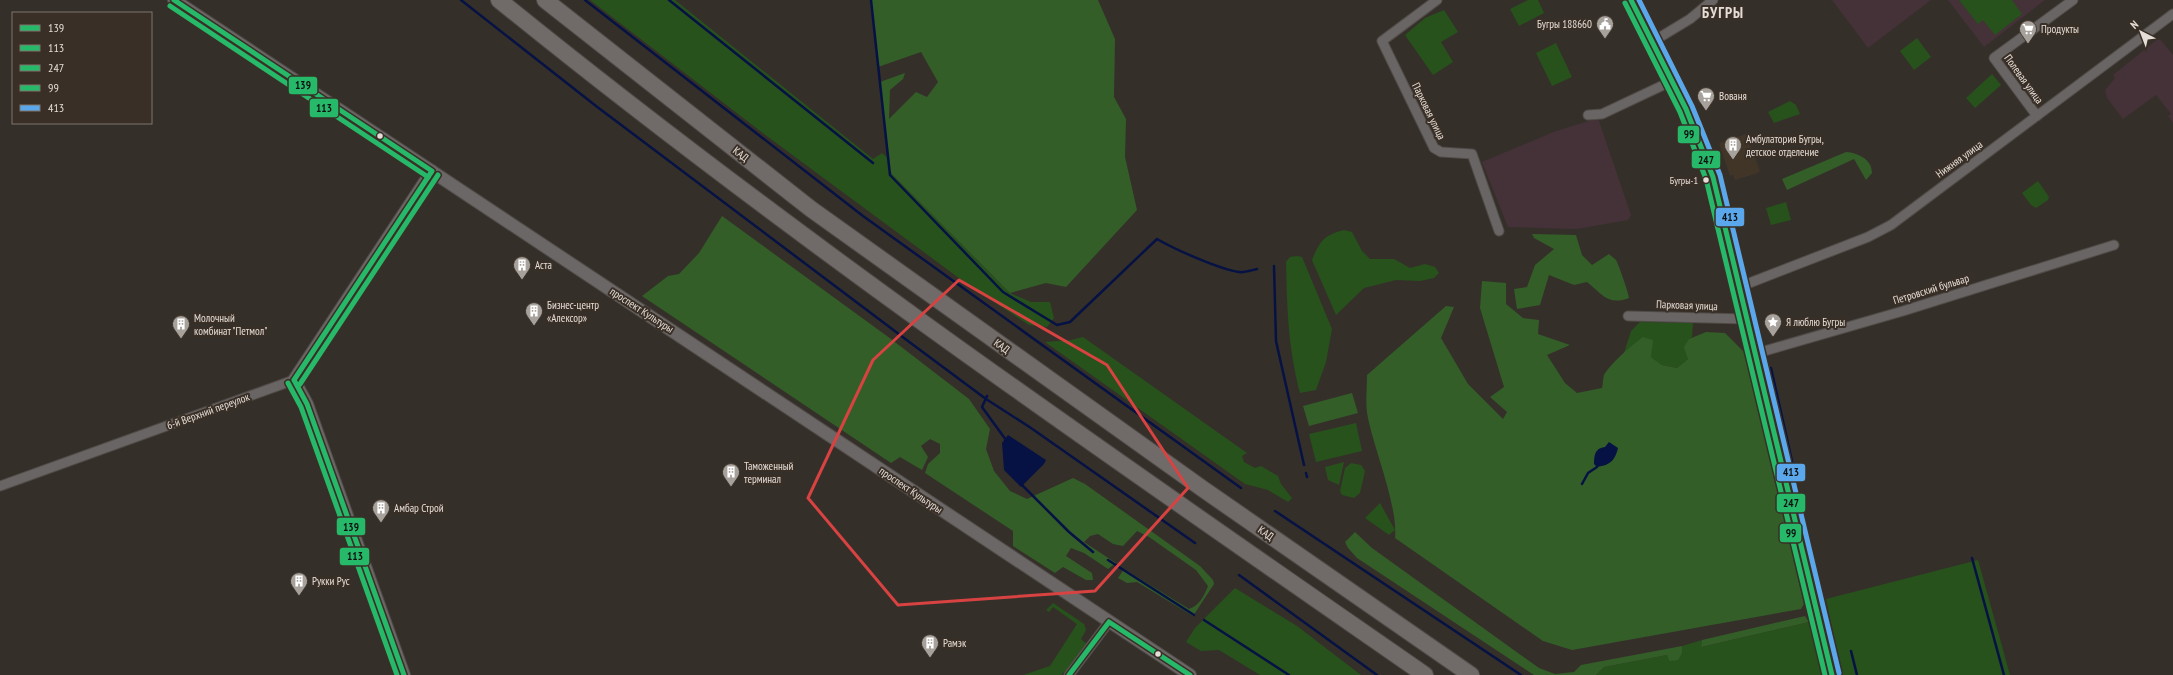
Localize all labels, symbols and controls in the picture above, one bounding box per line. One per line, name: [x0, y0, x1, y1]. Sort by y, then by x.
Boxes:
district label: БУГРЫ: [1702, 3, 1744, 22]
legend: [12, 12, 152, 124]
north arrow: [2121, 12, 2161, 52]
public building icon: Бугры 188660: [1595, 14, 1615, 39]
place label: Бугры 188660: [1537, 17, 1592, 31]
text: N: [2127, 17, 2141, 32]
supermarket icon: Продукты: [2018, 19, 2038, 44]
text: 139: [48, 20, 64, 35]
place label: Продукты: [2041, 22, 2079, 36]
text: 113: [48, 40, 64, 55]
street label: Полевая улица: [2001, 52, 2047, 106]
text: 247: [48, 60, 64, 75]
line badge: 139: [288, 76, 318, 95]
text: 139: [295, 78, 311, 92]
text: 99: [48, 80, 59, 95]
street label: Парковая улица: [1409, 80, 1449, 142]
supermarket icon: Вованя: [1696, 86, 1716, 111]
place label: Вованя: [1719, 89, 1747, 103]
line badge: 113: [309, 98, 339, 118]
text: 413: [48, 100, 64, 115]
text: 113: [316, 101, 332, 115]
line badge: 99: [1677, 125, 1700, 144]
text: 99: [1684, 127, 1694, 141]
unlabelled marker: [375, 131, 385, 141]
place label: Амбулатория Бугры, детское отделение: [1746, 132, 1824, 159]
building icon: Амбулатория Бугры, детское отделение: [1723, 135, 1743, 160]
street label: Нижняя улица: [1933, 137, 1985, 181]
street label: КАД: [730, 143, 752, 165]
line badge: 247: [1691, 150, 1721, 169]
text: 247: [1698, 153, 1714, 167]
place label: Бугры-1: [1670, 174, 1698, 187]
marker: Бугры-1: [1701, 175, 1711, 185]
line badge: 413: [1715, 207, 1745, 227]
text: 413: [1722, 210, 1738, 224]
building icon: Аста: [512, 255, 532, 280]
place label: Аста: [535, 258, 552, 272]
street label: Петровский бульвар: [1891, 271, 1971, 307]
street label: проспект Культуры: [607, 284, 677, 336]
street label: Парковая улица: [1656, 297, 1718, 313]
place label: Бизнес-центр «Алексор»: [547, 298, 599, 325]
building icon: Бизнес-центр «Алексор»: [524, 301, 544, 326]
place label: Молочный комбинат "Петмол": [194, 311, 267, 338]
place icon: Я люблю Бугры: [1763, 312, 1783, 337]
building icon: Молочный комбинат "Петмол": [171, 314, 191, 339]
place label: Я люблю Бугры: [1786, 315, 1845, 329]
street label: КАД: [991, 335, 1013, 357]
street label: 6-й Верхний переулок: [165, 389, 252, 432]
place label: Таможенный терминал: [744, 459, 794, 486]
building icon: Таможенный терминал: [721, 462, 741, 487]
line badge: 413: [1776, 463, 1806, 482]
street label: проспект Культуры: [877, 464, 945, 516]
text: 413: [1783, 465, 1799, 479]
line badge: 247: [1776, 493, 1806, 513]
text: 247: [1783, 496, 1799, 510]
building icon: Амбар Строй: [371, 498, 391, 523]
place label: Амбар Строй: [394, 501, 444, 515]
line badge: 139: [336, 517, 366, 536]
text: 139: [343, 520, 359, 534]
street label: КАД: [1255, 523, 1277, 543]
line badge: 99: [1779, 523, 1802, 543]
text: 99: [1786, 526, 1796, 540]
line badge: 113: [339, 547, 370, 566]
text: 113: [347, 549, 363, 563]
building icon: Рукки Рус: [289, 571, 309, 596]
place label: Рукки Рус: [312, 574, 350, 588]
building icon: Рамэк: [920, 633, 940, 658]
place label: Рамэк: [943, 636, 967, 650]
unlabelled marker: [1153, 649, 1163, 659]

